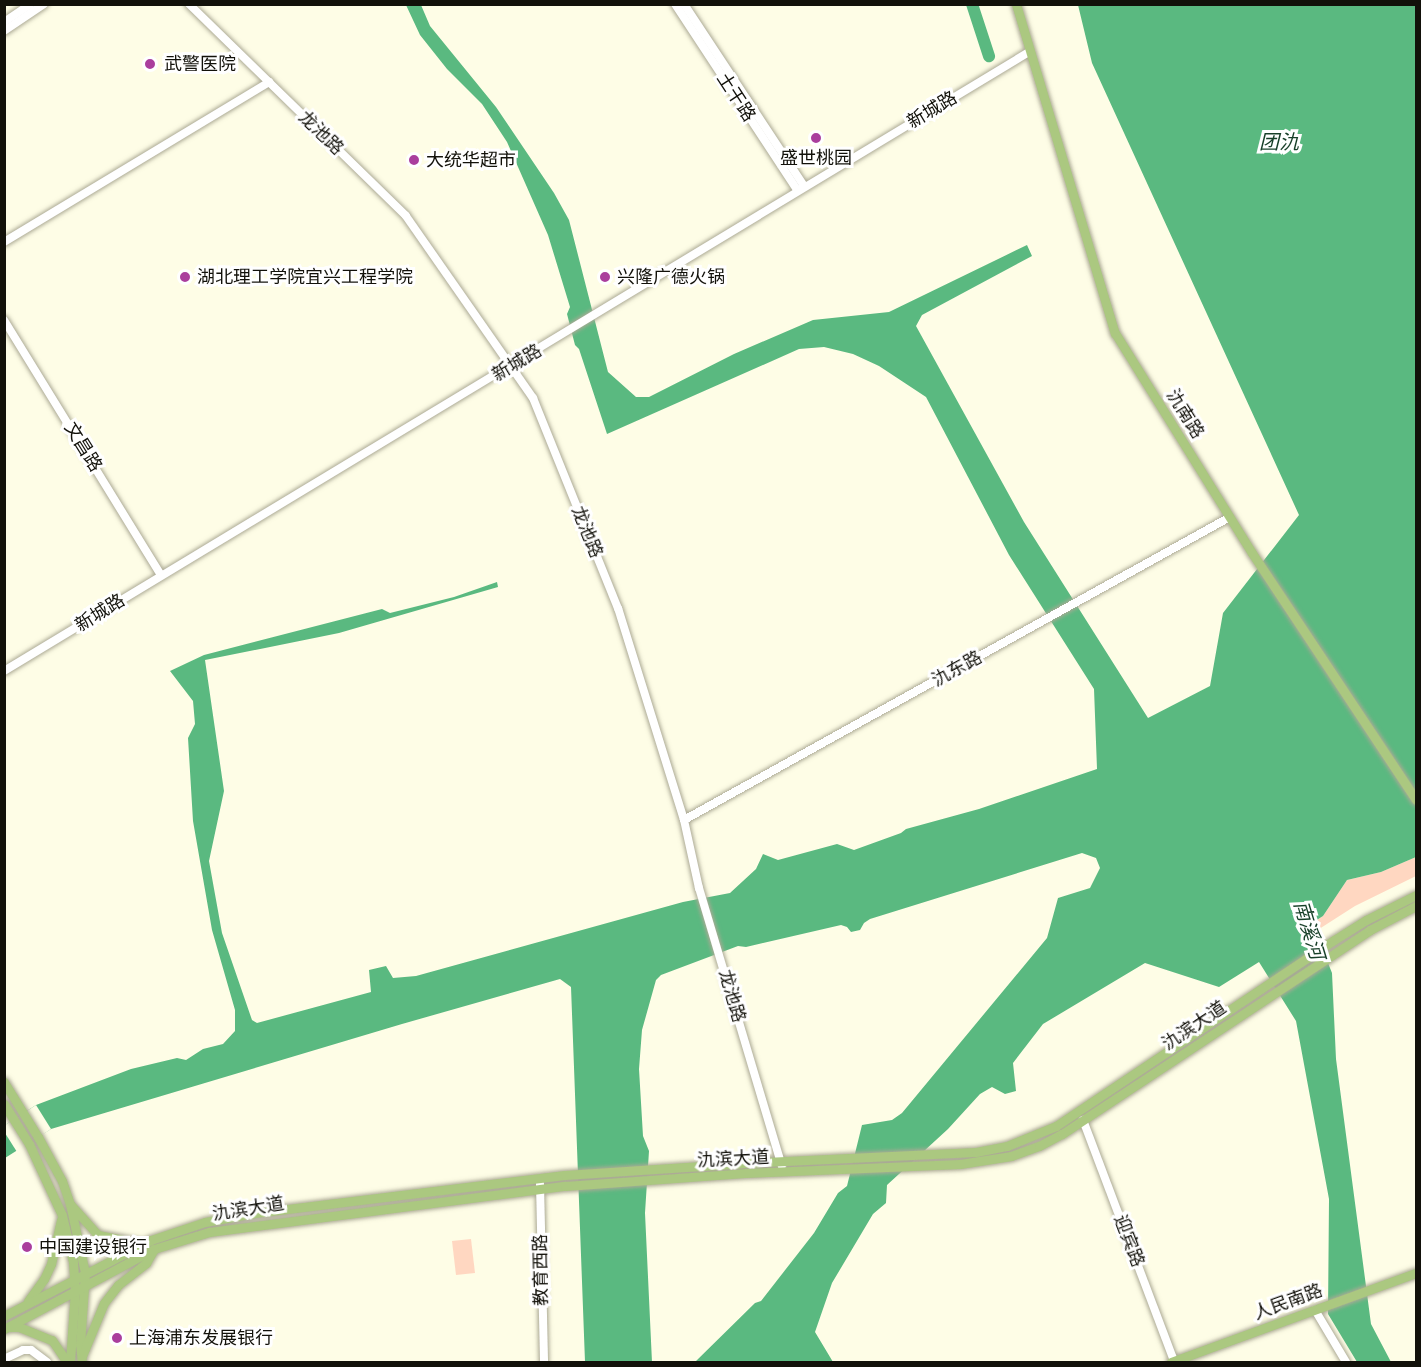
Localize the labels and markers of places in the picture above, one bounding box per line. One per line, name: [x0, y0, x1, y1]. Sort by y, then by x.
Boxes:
place label: 武警医院: [164, 53, 236, 75]
marker: 武警医院: [141, 55, 159, 73]
marker: 盛世桃园: [809, 131, 823, 145]
place label: 盛世桃园: [780, 147, 852, 169]
place label: 大统华超市: [426, 149, 516, 171]
marker: 大统华超市: [407, 153, 421, 167]
place label: 湖北理工学院宜兴工程学院: [197, 266, 413, 288]
place label: 兴隆广德火锅: [617, 266, 725, 288]
marker: 湖北理工学院宜兴工程学院: [178, 270, 192, 284]
marker: 兴隆广德火锅: [598, 270, 612, 284]
place label: 中国建设银行: [39, 1236, 147, 1258]
marker: 中国建设银行: [20, 1240, 34, 1254]
place label: 上海浦东发展银行: [129, 1327, 273, 1349]
marker: 上海浦东发展银行: [110, 1331, 124, 1345]

